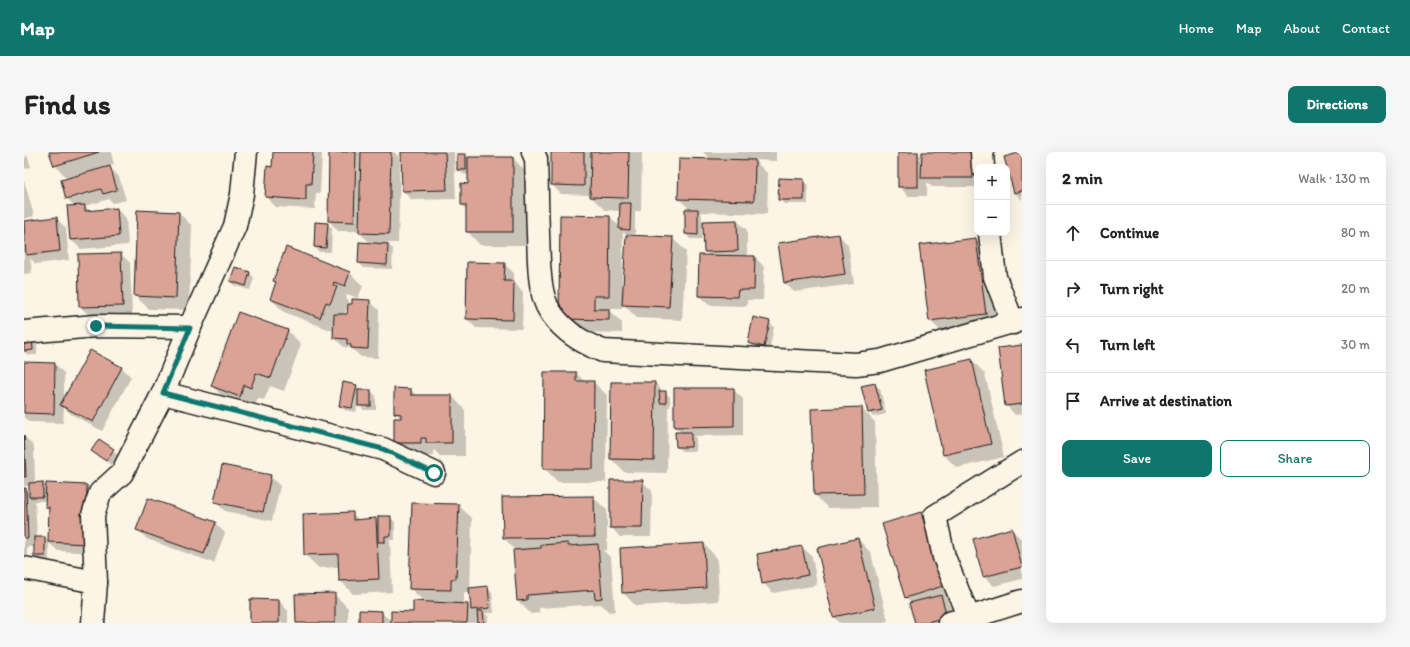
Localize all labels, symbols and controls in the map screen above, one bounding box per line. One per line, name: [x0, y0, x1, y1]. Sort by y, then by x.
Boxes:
text: Map: [20, 17, 55, 40]
text: Home: [1179, 20, 1214, 37]
text: Map: [1236, 20, 1262, 37]
text: About: [1284, 20, 1320, 37]
text: Contact: [1342, 20, 1390, 37]
button: Directions: [1288, 86, 1386, 123]
text: Find us: [24, 87, 111, 121]
map controls: [974, 164, 1010, 236]
button: +: [974, 164, 1010, 200]
text: 2 min: [1062, 168, 1102, 188]
text: Walk · 130 m: [1298, 171, 1370, 186]
button: −: [974, 200, 1010, 236]
icon: ahead: [1062, 222, 1084, 244]
text: Continue: [1100, 224, 1159, 242]
text: 80 m: [1341, 225, 1370, 240]
icon: right: [1062, 278, 1084, 300]
text: Turn right: [1100, 280, 1164, 298]
text: 20 m: [1341, 281, 1370, 296]
route end: [87, 317, 105, 335]
icon: left: [1062, 334, 1084, 356]
text: Turn left: [1100, 336, 1155, 354]
text: 30 m: [1341, 337, 1370, 352]
icon: arrive: [1062, 390, 1084, 412]
text: Arrive at destination: [1100, 392, 1232, 410]
button: Save: [1062, 440, 1212, 477]
button: Share: [1220, 440, 1370, 477]
route start: [425, 464, 443, 482]

